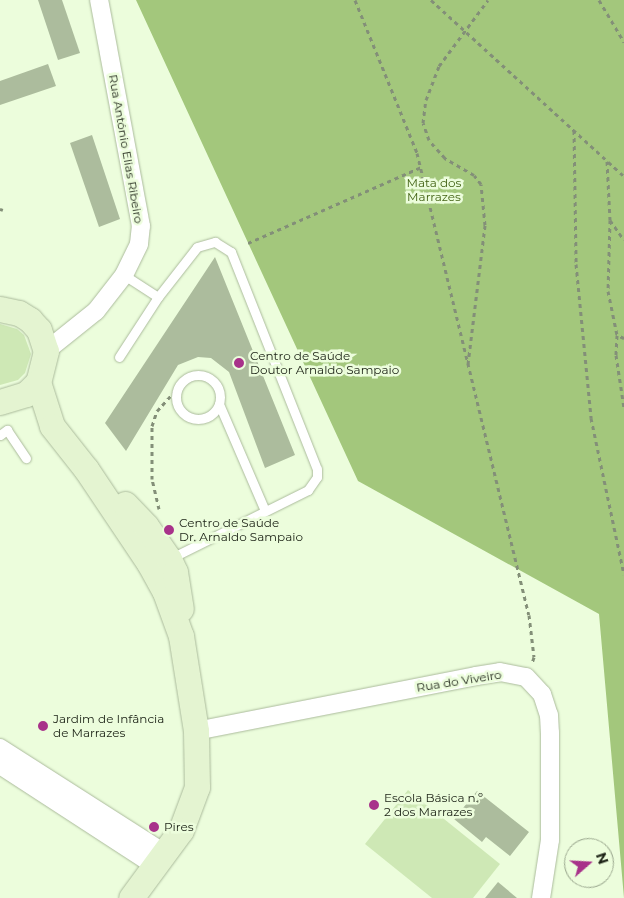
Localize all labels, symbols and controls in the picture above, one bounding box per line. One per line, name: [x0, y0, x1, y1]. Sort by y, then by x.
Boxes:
street label: Rua António Elias Ribeiro: [106, 73, 146, 225]
park label: Mata dos Marrazes: [407, 176, 461, 204]
place label: Centro de Saúde Doutor Arnaldo Sampaio: [250, 349, 399, 377]
marker: Centro de Saúde Doutor Arnaldo Sampaio: [232, 356, 246, 370]
place label: Centro de Saúde Dr. Arnaldo Sampaio: [179, 516, 303, 544]
marker: Centro de Saúde Dr. Arnaldo Sampaio: [163, 524, 175, 536]
street label: Rua do Viveiro: [415, 667, 503, 695]
place label: Jardim de Infância de Marrazes: [53, 712, 164, 740]
marker: Jardim de Infância de Marrazes: [37, 720, 49, 732]
place label: Escola Básica n.º 2 dos Marrazes: [384, 791, 483, 819]
marker: Escola Básica n.º 2 dos Marrazes: [368, 799, 380, 811]
place label: Pires: [164, 820, 194, 834]
marker: Pires: [148, 821, 160, 833]
north arrow: [564, 838, 614, 888]
text: N: [592, 850, 613, 867]

